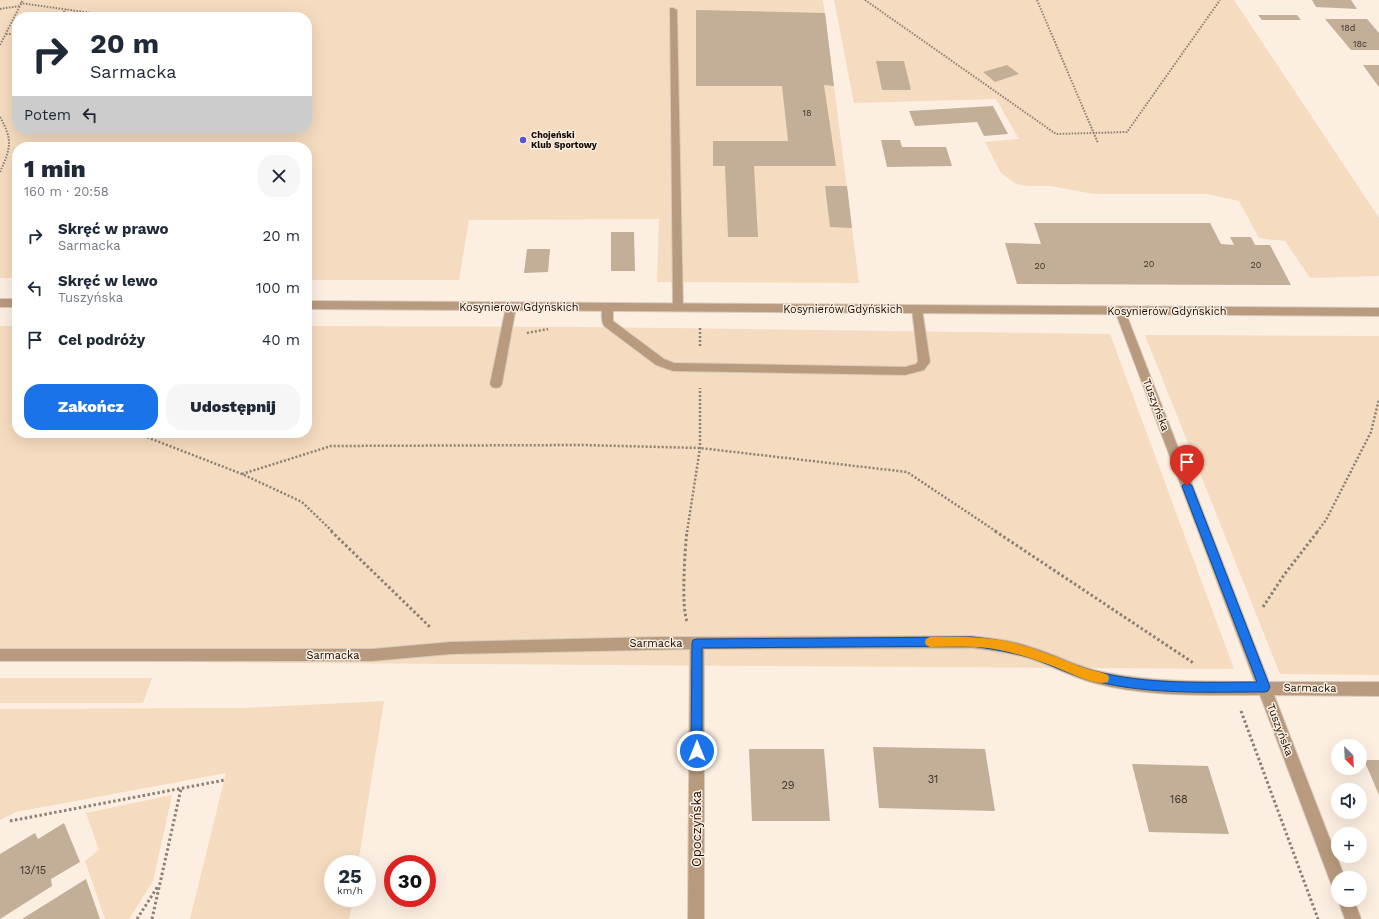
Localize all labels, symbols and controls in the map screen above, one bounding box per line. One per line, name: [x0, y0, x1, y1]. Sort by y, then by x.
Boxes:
house number: 18d: [1341, 23, 1355, 33]
text: 20 m: [90, 27, 159, 60]
icon: right: [24, 28, 76, 80]
house number: 18c: [1353, 39, 1367, 49]
text: Sarmacka: [90, 61, 177, 82]
icon: left: [79, 104, 101, 126]
text: Potem: [24, 106, 71, 124]
house number: 18: [802, 108, 812, 118]
place label: Chojeński Klub Sportowy: [531, 130, 598, 150]
marker: Chojeński Klub Sportowy: [518, 135, 528, 145]
text: 1 min: [24, 155, 86, 183]
button: close: [258, 155, 300, 197]
text: 160 m · 20:58: [24, 184, 109, 199]
text: Skręć w prawo: [58, 220, 168, 238]
icon: right: [24, 225, 46, 247]
text: 20 m: [263, 227, 300, 245]
text: Sarmacka: [58, 238, 121, 253]
house number: 20: [1144, 259, 1155, 269]
house number: 20: [1251, 260, 1262, 270]
house number: 20: [1035, 261, 1046, 271]
text: Skręć w lewo: [58, 272, 158, 290]
icon: left: [24, 277, 46, 299]
text: 100 m: [256, 279, 300, 297]
text: Tuszyńska: [58, 290, 123, 305]
street label: Kosynierów Gdyńskich: [459, 301, 579, 314]
street label: Kosynierów Gdyńskich: [783, 303, 903, 316]
street label: Kosynierów Gdyńskich: [1107, 305, 1227, 318]
icon: arrive: [24, 329, 46, 351]
text: Cel podróży: [58, 331, 145, 349]
text: 40 m: [262, 331, 300, 349]
street label: Tuszyńska: [1140, 377, 1172, 433]
button: Zakończ: [24, 384, 158, 430]
button: Udostępnij: [166, 384, 300, 430]
pin: [1170, 445, 1204, 486]
icon: arrive: [1176, 451, 1198, 473]
street label: Sarmacka: [630, 637, 682, 650]
street label: Sarmacka: [307, 649, 359, 662]
street label: Sarmacka: [1283, 681, 1337, 695]
street label: Tuszyńska: [1264, 702, 1296, 758]
position arrow: [676, 730, 718, 772]
north arrow: [1331, 739, 1367, 775]
map controls: [1331, 739, 1367, 907]
house number: 31: [928, 773, 938, 786]
house number: 29: [781, 779, 795, 792]
button: sound: [1331, 783, 1367, 819]
street label: Opoczyńska: [689, 790, 704, 867]
house number: 168: [1170, 793, 1188, 806]
button: +: [1331, 827, 1367, 863]
speed limit sign: 30: [384, 855, 436, 907]
house number: 13/15: [20, 864, 46, 877]
text: 25: [338, 864, 362, 888]
button: −: [1331, 871, 1367, 907]
text: km/h: [337, 885, 363, 896]

